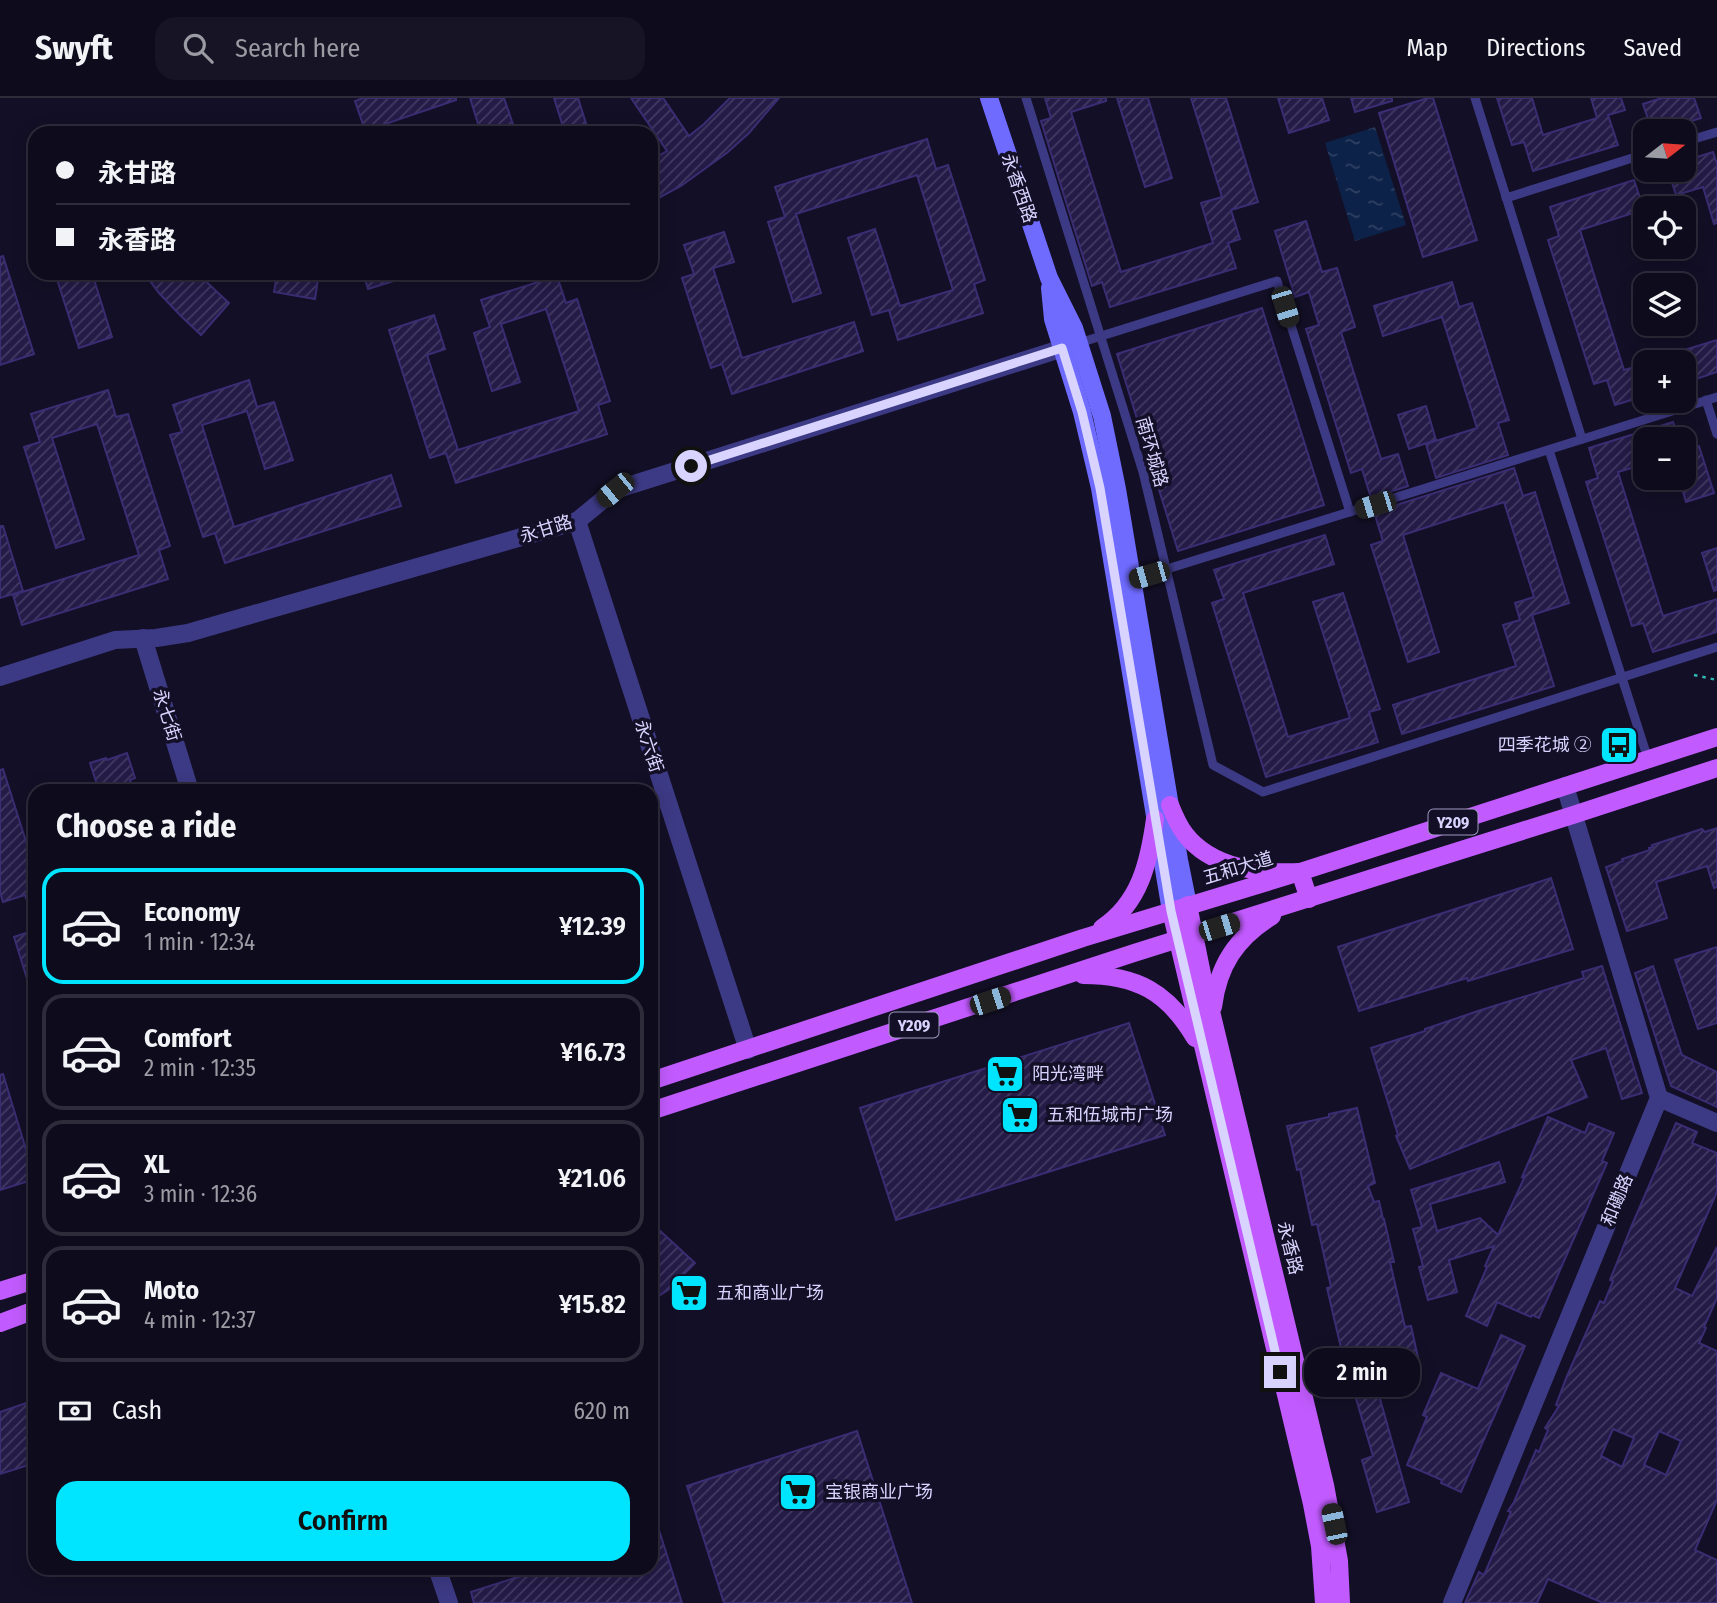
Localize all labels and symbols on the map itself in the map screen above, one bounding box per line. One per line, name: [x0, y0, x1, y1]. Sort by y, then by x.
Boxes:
north arrow: [1633, 119, 1696, 182]
street label: 永香西路: [997, 150, 1041, 226]
car: [1269, 284, 1302, 330]
street label: 南环城路: [1132, 414, 1172, 490]
route start: [675, 450, 707, 482]
car: [593, 469, 638, 511]
car: [1352, 489, 1399, 521]
street label: 永甘路: [517, 511, 575, 547]
car: [1126, 559, 1173, 591]
street label: 永七街: [149, 686, 185, 744]
street label: 永六街: [630, 717, 668, 775]
bus stop icon: 四季花城 ②: [1598, 724, 1640, 766]
place label: 四季花城 ②: [1498, 734, 1592, 756]
road number: Y209: [1428, 810, 1478, 834]
street label: 五和大道: [1200, 847, 1276, 889]
car: [1196, 911, 1243, 943]
car: [967, 985, 1014, 1017]
road number: Y209: [890, 1012, 939, 1037]
supermarket icon: 阳光湾畔: [984, 1053, 1026, 1095]
place label: 阳光湾畔: [1032, 1063, 1104, 1085]
supermarket icon: 五和伍城市广场: [999, 1094, 1041, 1136]
place label: 五和伍城市广场: [1047, 1104, 1173, 1126]
street label: 和磡路: [1597, 1171, 1637, 1229]
street label: 永香路: [1273, 1219, 1307, 1277]
supermarket icon: 五和商业广场: [668, 1272, 710, 1314]
place label: 五和商业广场: [716, 1282, 824, 1304]
callout: 2 min: [1304, 1348, 1420, 1396]
route end: [1264, 1356, 1296, 1388]
supermarket icon: 宝银商业广场: [777, 1471, 819, 1513]
place label: 宝银商业广场: [825, 1481, 933, 1503]
car: [1320, 1501, 1349, 1547]

